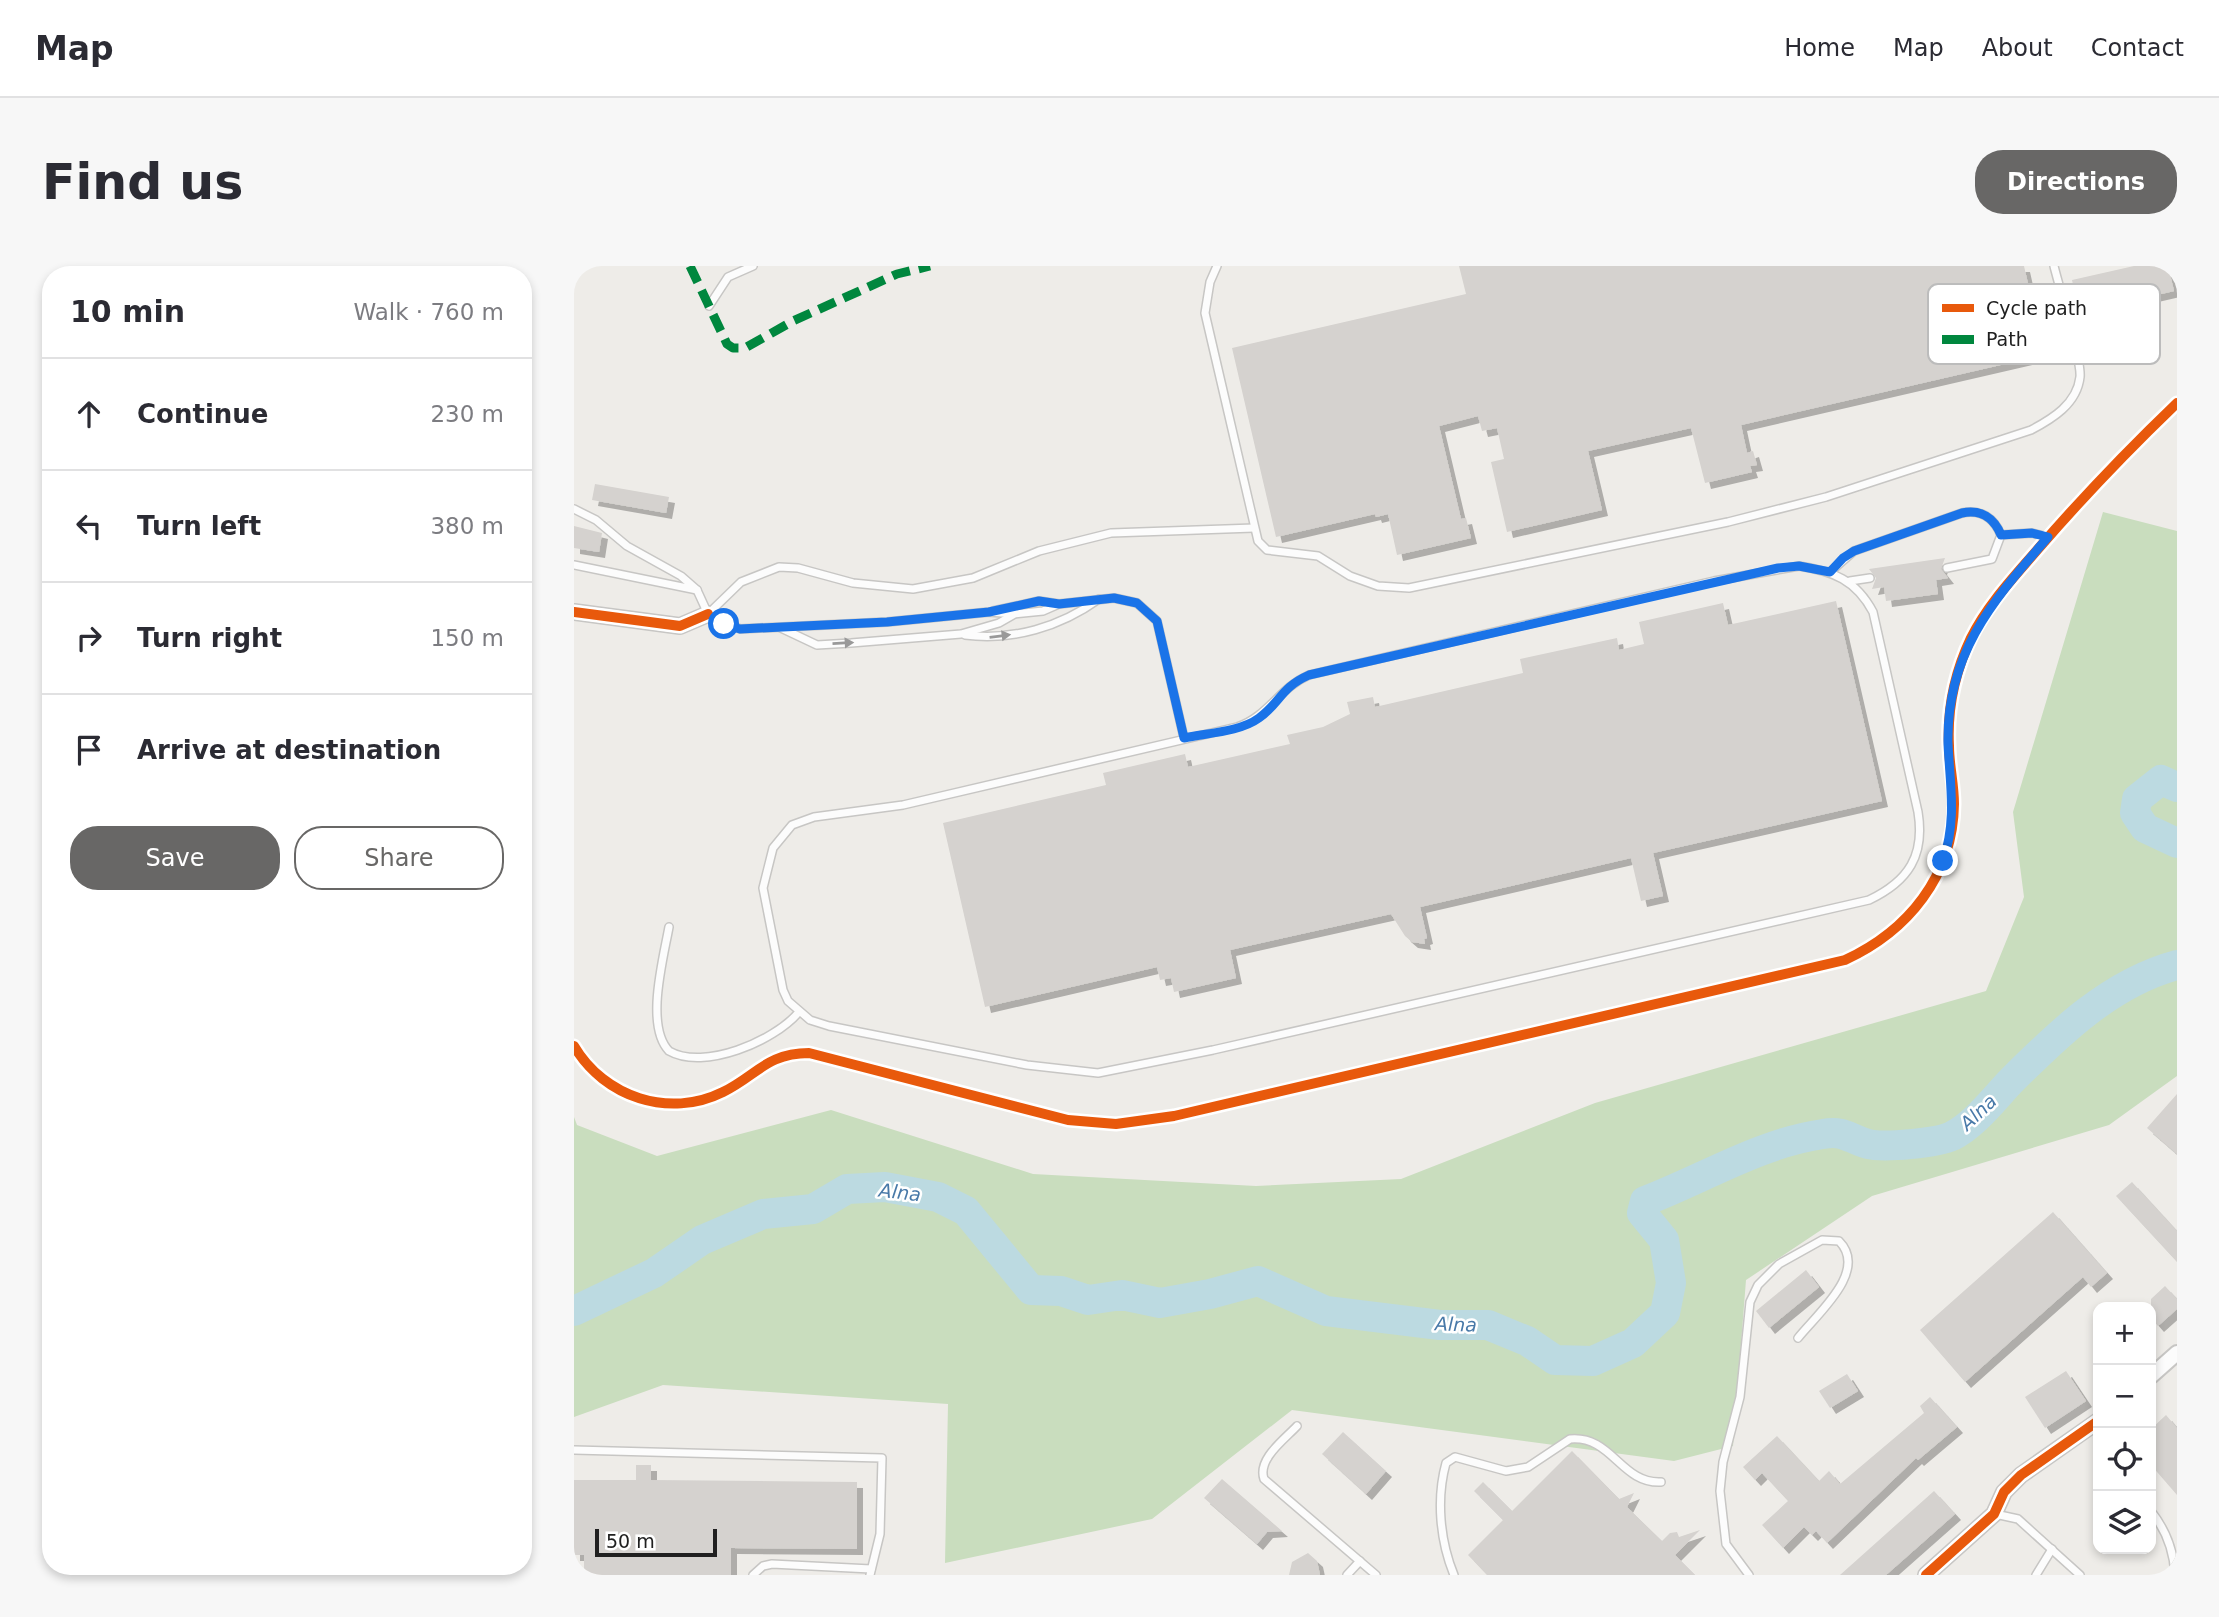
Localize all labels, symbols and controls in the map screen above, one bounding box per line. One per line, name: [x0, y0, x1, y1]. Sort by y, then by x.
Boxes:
text: Map: [35, 29, 114, 68]
text: Home: [1784, 34, 1855, 62]
text: Map: [1893, 34, 1944, 62]
text: About: [1982, 34, 2053, 62]
text: Contact: [2091, 34, 2184, 62]
button: Directions: [1975, 150, 2177, 214]
text: Find us: [42, 154, 243, 211]
legend: [1928, 284, 2160, 364]
text: 10 min: [70, 294, 185, 329]
text: Cycle path: [1986, 297, 2087, 319]
text: Walk · 760 m: [353, 299, 504, 325]
text: Path: [1986, 328, 2028, 350]
icon: ahead: [70, 395, 108, 433]
text: Continue: [137, 399, 268, 429]
text: 230 m: [430, 401, 504, 427]
icon: left: [70, 507, 108, 545]
text: Turn left: [137, 511, 261, 541]
text: 380 m: [430, 513, 504, 539]
route start: [708, 608, 739, 639]
icon: right: [70, 619, 108, 657]
text: Turn right: [137, 623, 282, 653]
text: 150 m: [430, 625, 504, 651]
one-way arrow: [989, 630, 1011, 641]
one-way arrow: [832, 638, 854, 649]
icon: arrive: [70, 731, 108, 769]
text: Arrive at destination: [137, 735, 441, 765]
button: Save: [70, 826, 280, 890]
button: Share: [294, 826, 504, 890]
route end: [1927, 845, 1958, 876]
water label: Alna: [1954, 1090, 2001, 1136]
water label: Alna: [876, 1178, 922, 1205]
map controls: [2093, 1302, 2156, 1554]
button: +: [2093, 1302, 2156, 1365]
water label: Alna: [1433, 1312, 1477, 1336]
button: −: [2093, 1365, 2156, 1428]
button: locate: [2093, 1428, 2156, 1491]
button: layers: [2093, 1491, 2156, 1554]
scale bar: [595, 1526, 718, 1558]
text: 50 m: [606, 1530, 655, 1552]

